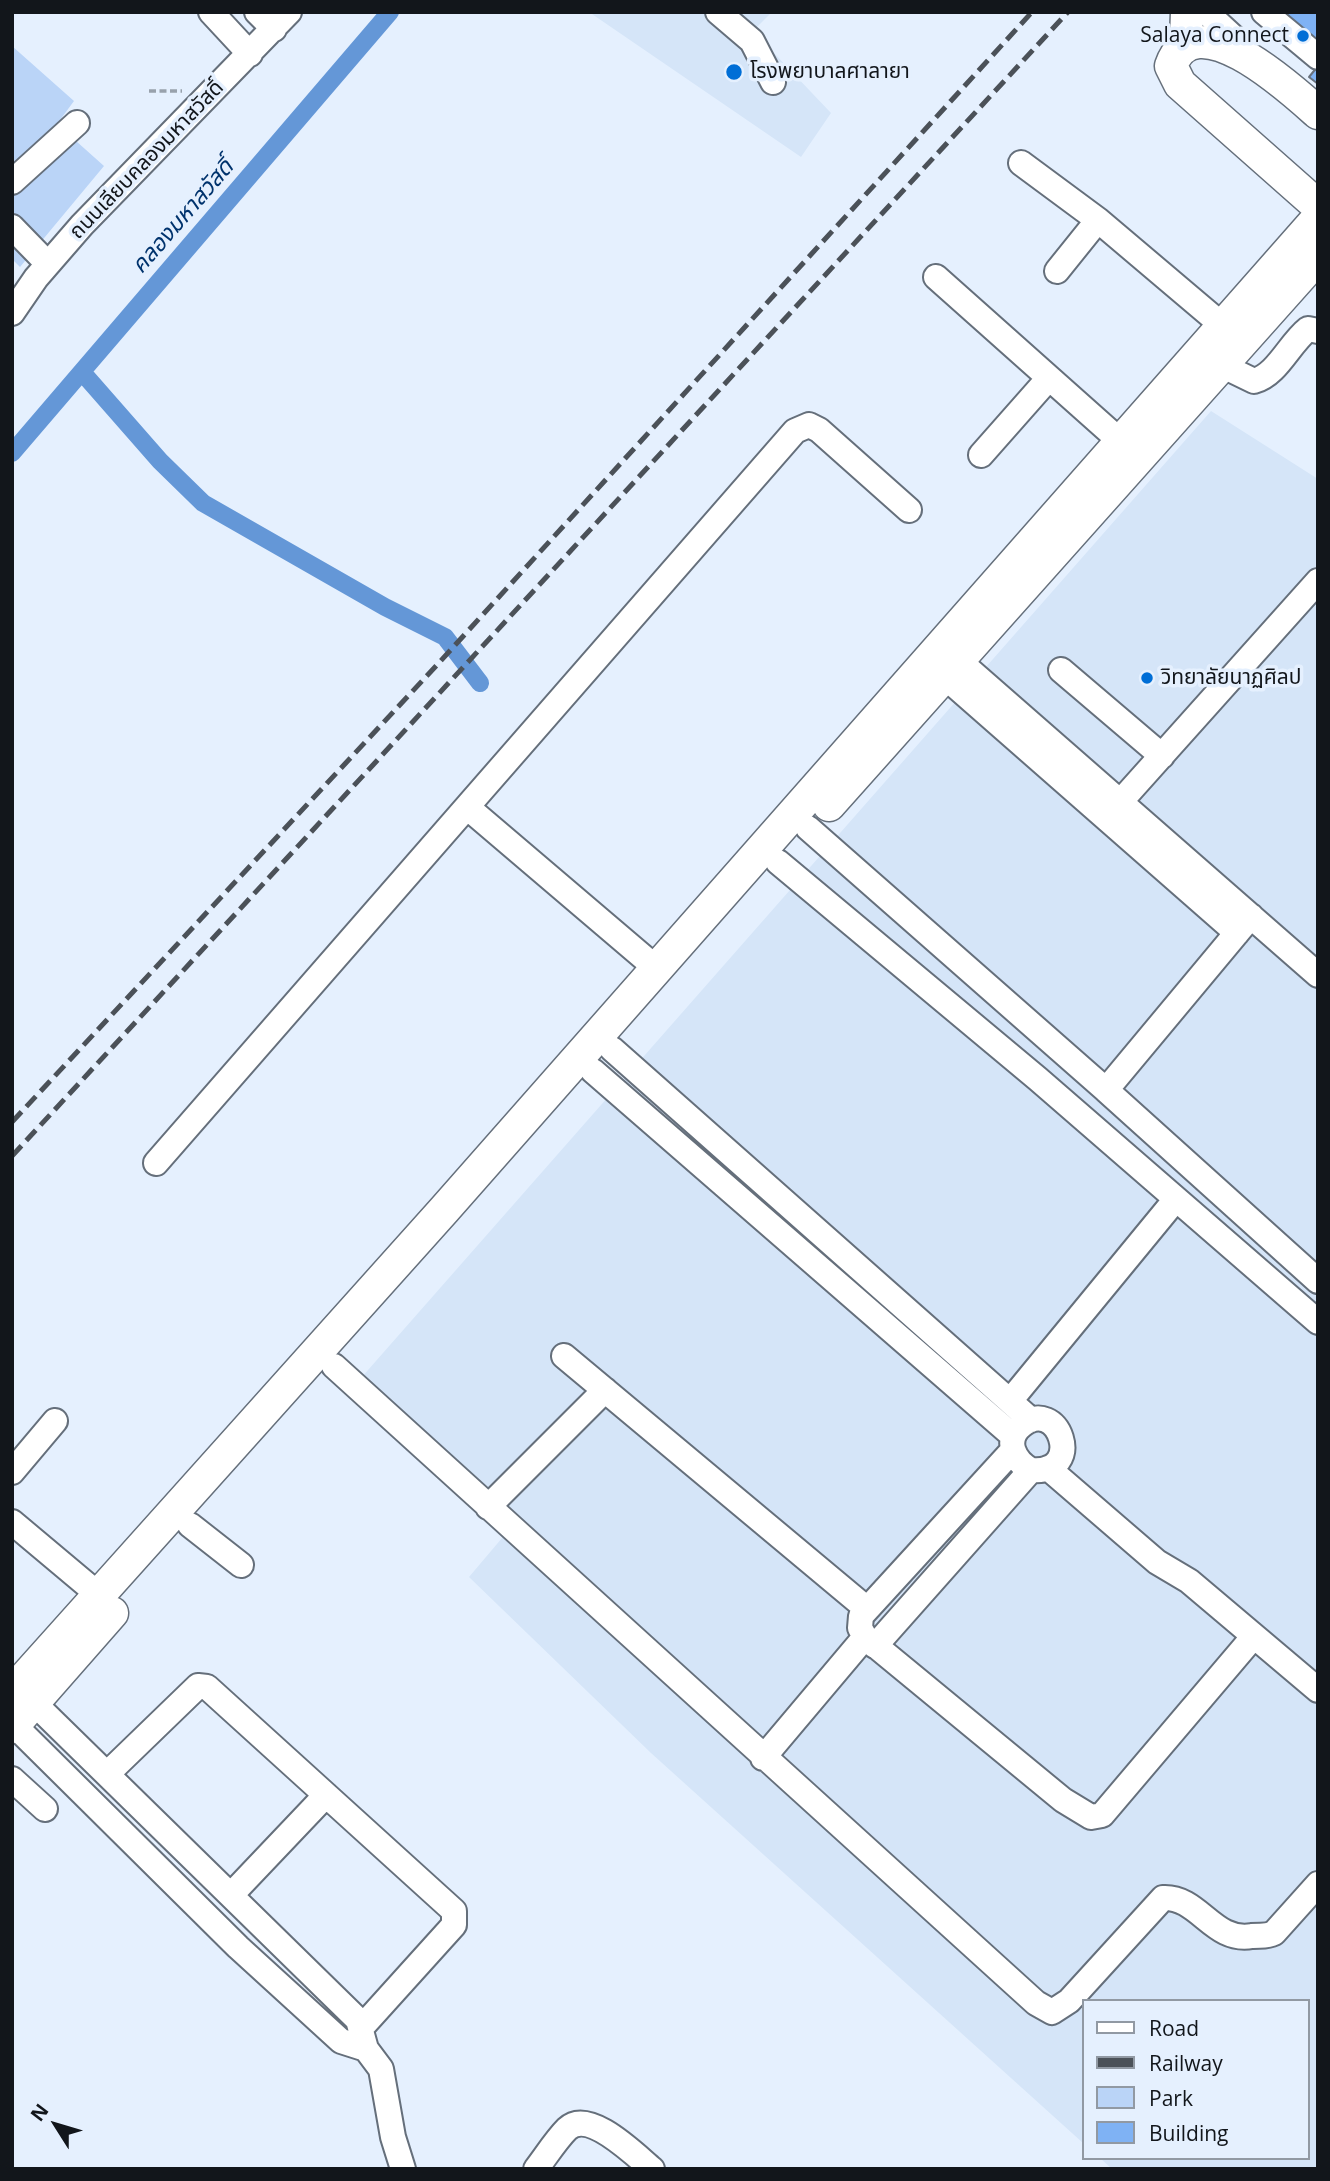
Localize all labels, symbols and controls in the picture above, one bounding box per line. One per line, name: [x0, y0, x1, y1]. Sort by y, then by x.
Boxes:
place label: Salaya Connect: [1140, 23, 1289, 49]
marker: Salaya Connect: [1295, 28, 1311, 44]
place label: โรงพยาบาลศาลายา: [750, 59, 910, 85]
marker: โรงพยาบาลศาลายา: [724, 62, 744, 82]
street label: ถนนเลียบคลองมหาสวัสดิ์: [65, 75, 229, 245]
water label: คลองมหาสวัสดิ์: [126, 155, 240, 279]
place label: วิทยาลัยนาฏศิลป: [1161, 665, 1302, 691]
marker: วิทยาลัยนาฏศิลป: [1139, 670, 1155, 686]
legend: [1082, 1999, 1309, 2160]
text: Road: [1149, 2014, 1199, 2042]
text: Railway: [1149, 2049, 1223, 2077]
text: Park: [1149, 2084, 1193, 2112]
north arrow: [21, 2090, 91, 2160]
text: N: [24, 2098, 54, 2126]
text: Building: [1149, 2119, 1228, 2147]

